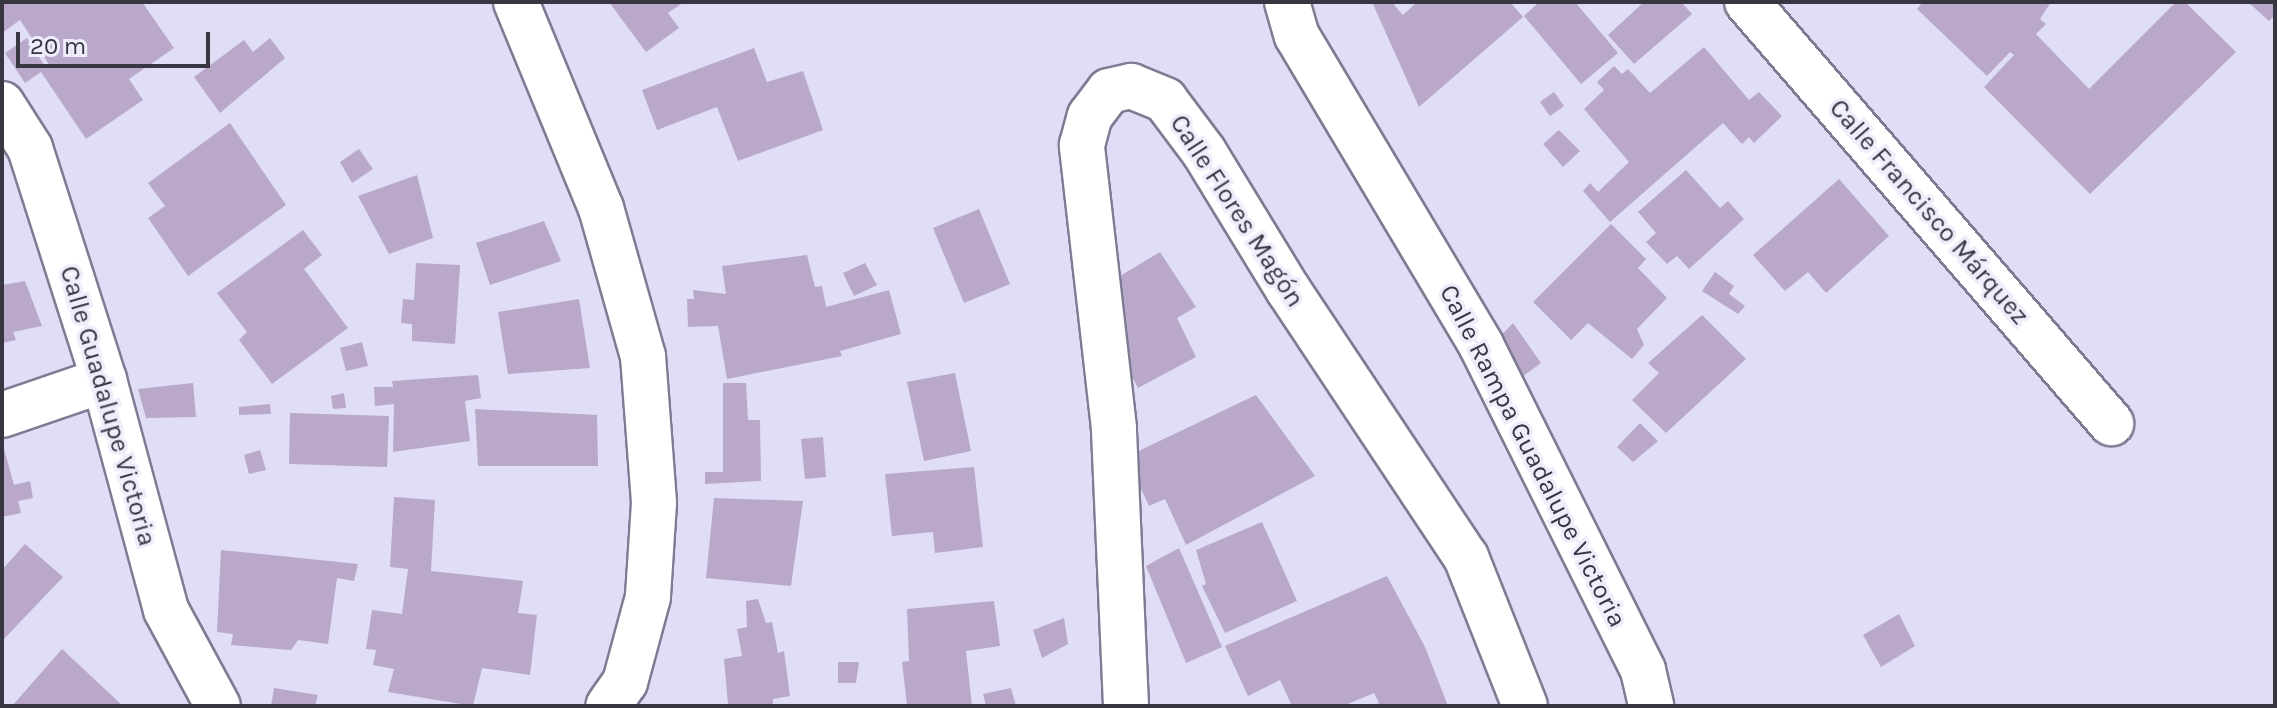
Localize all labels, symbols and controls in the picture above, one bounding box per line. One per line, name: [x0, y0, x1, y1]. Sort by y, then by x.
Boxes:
scale bar: [20, 16, 214, 66]
text: 20 m: [30, 32, 86, 60]
street label: Calle Francisco Márquez: [1823, 93, 2035, 331]
street label: Calle Flores Magón: [1163, 109, 1311, 313]
street label: Calle Guadalupe Victoria: [53, 262, 163, 550]
street label: Calle Rampa Guadalupe Victoria: [1433, 280, 1633, 632]

